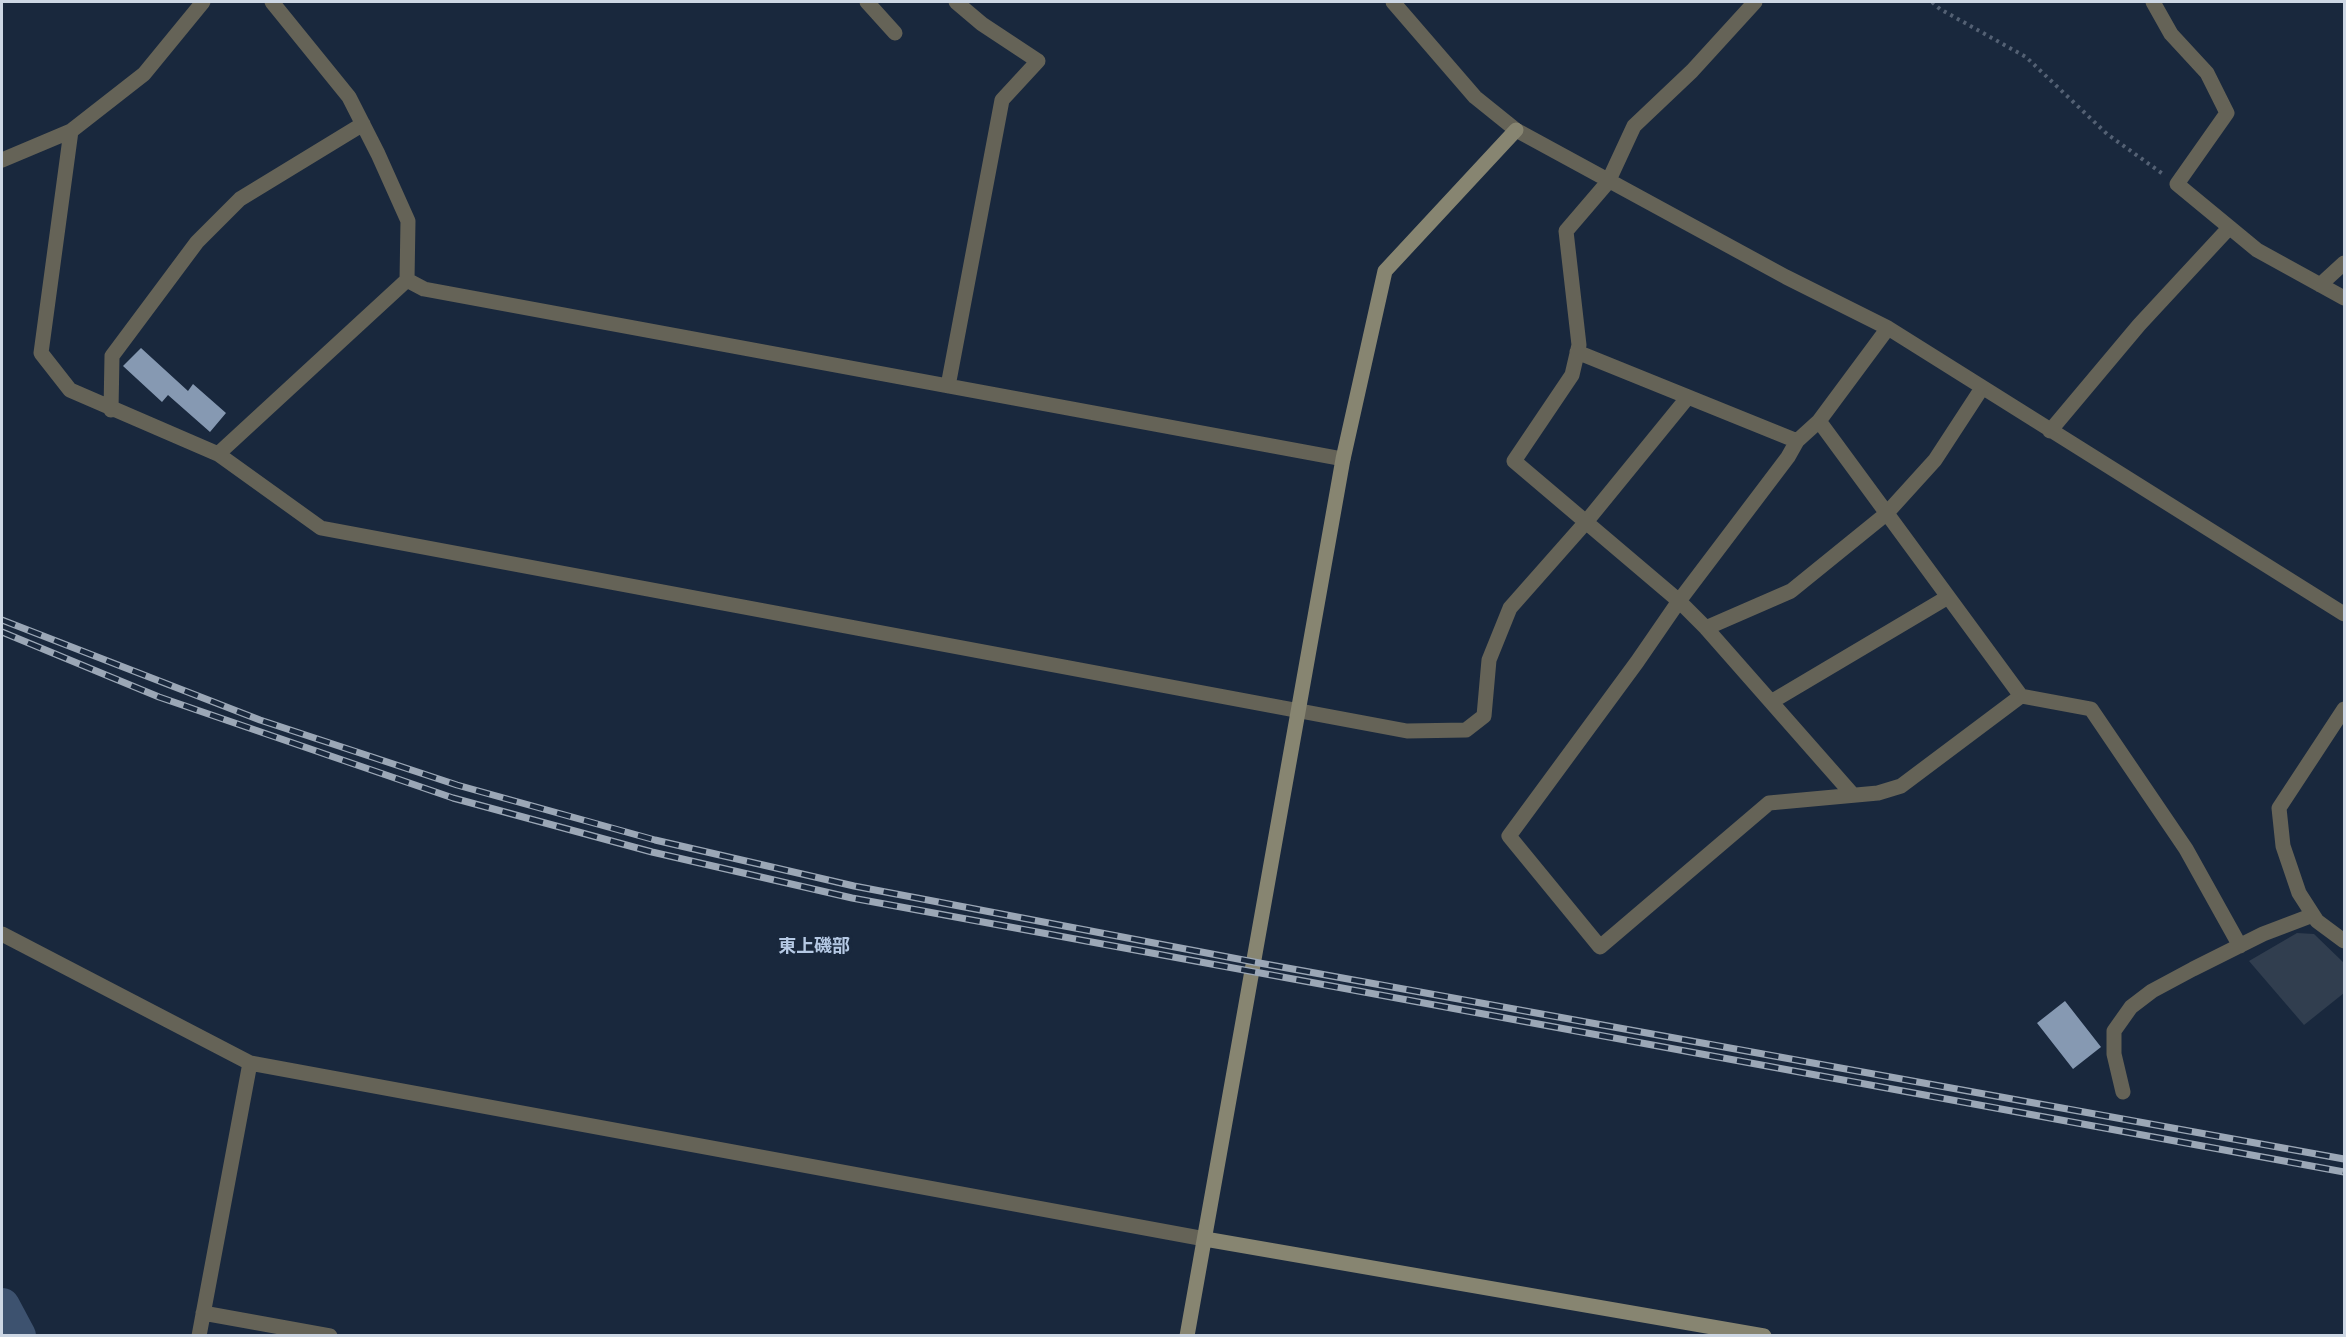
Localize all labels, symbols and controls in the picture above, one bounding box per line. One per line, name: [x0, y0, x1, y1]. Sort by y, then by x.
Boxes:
district label: 東上磯部: [778, 936, 850, 958]

